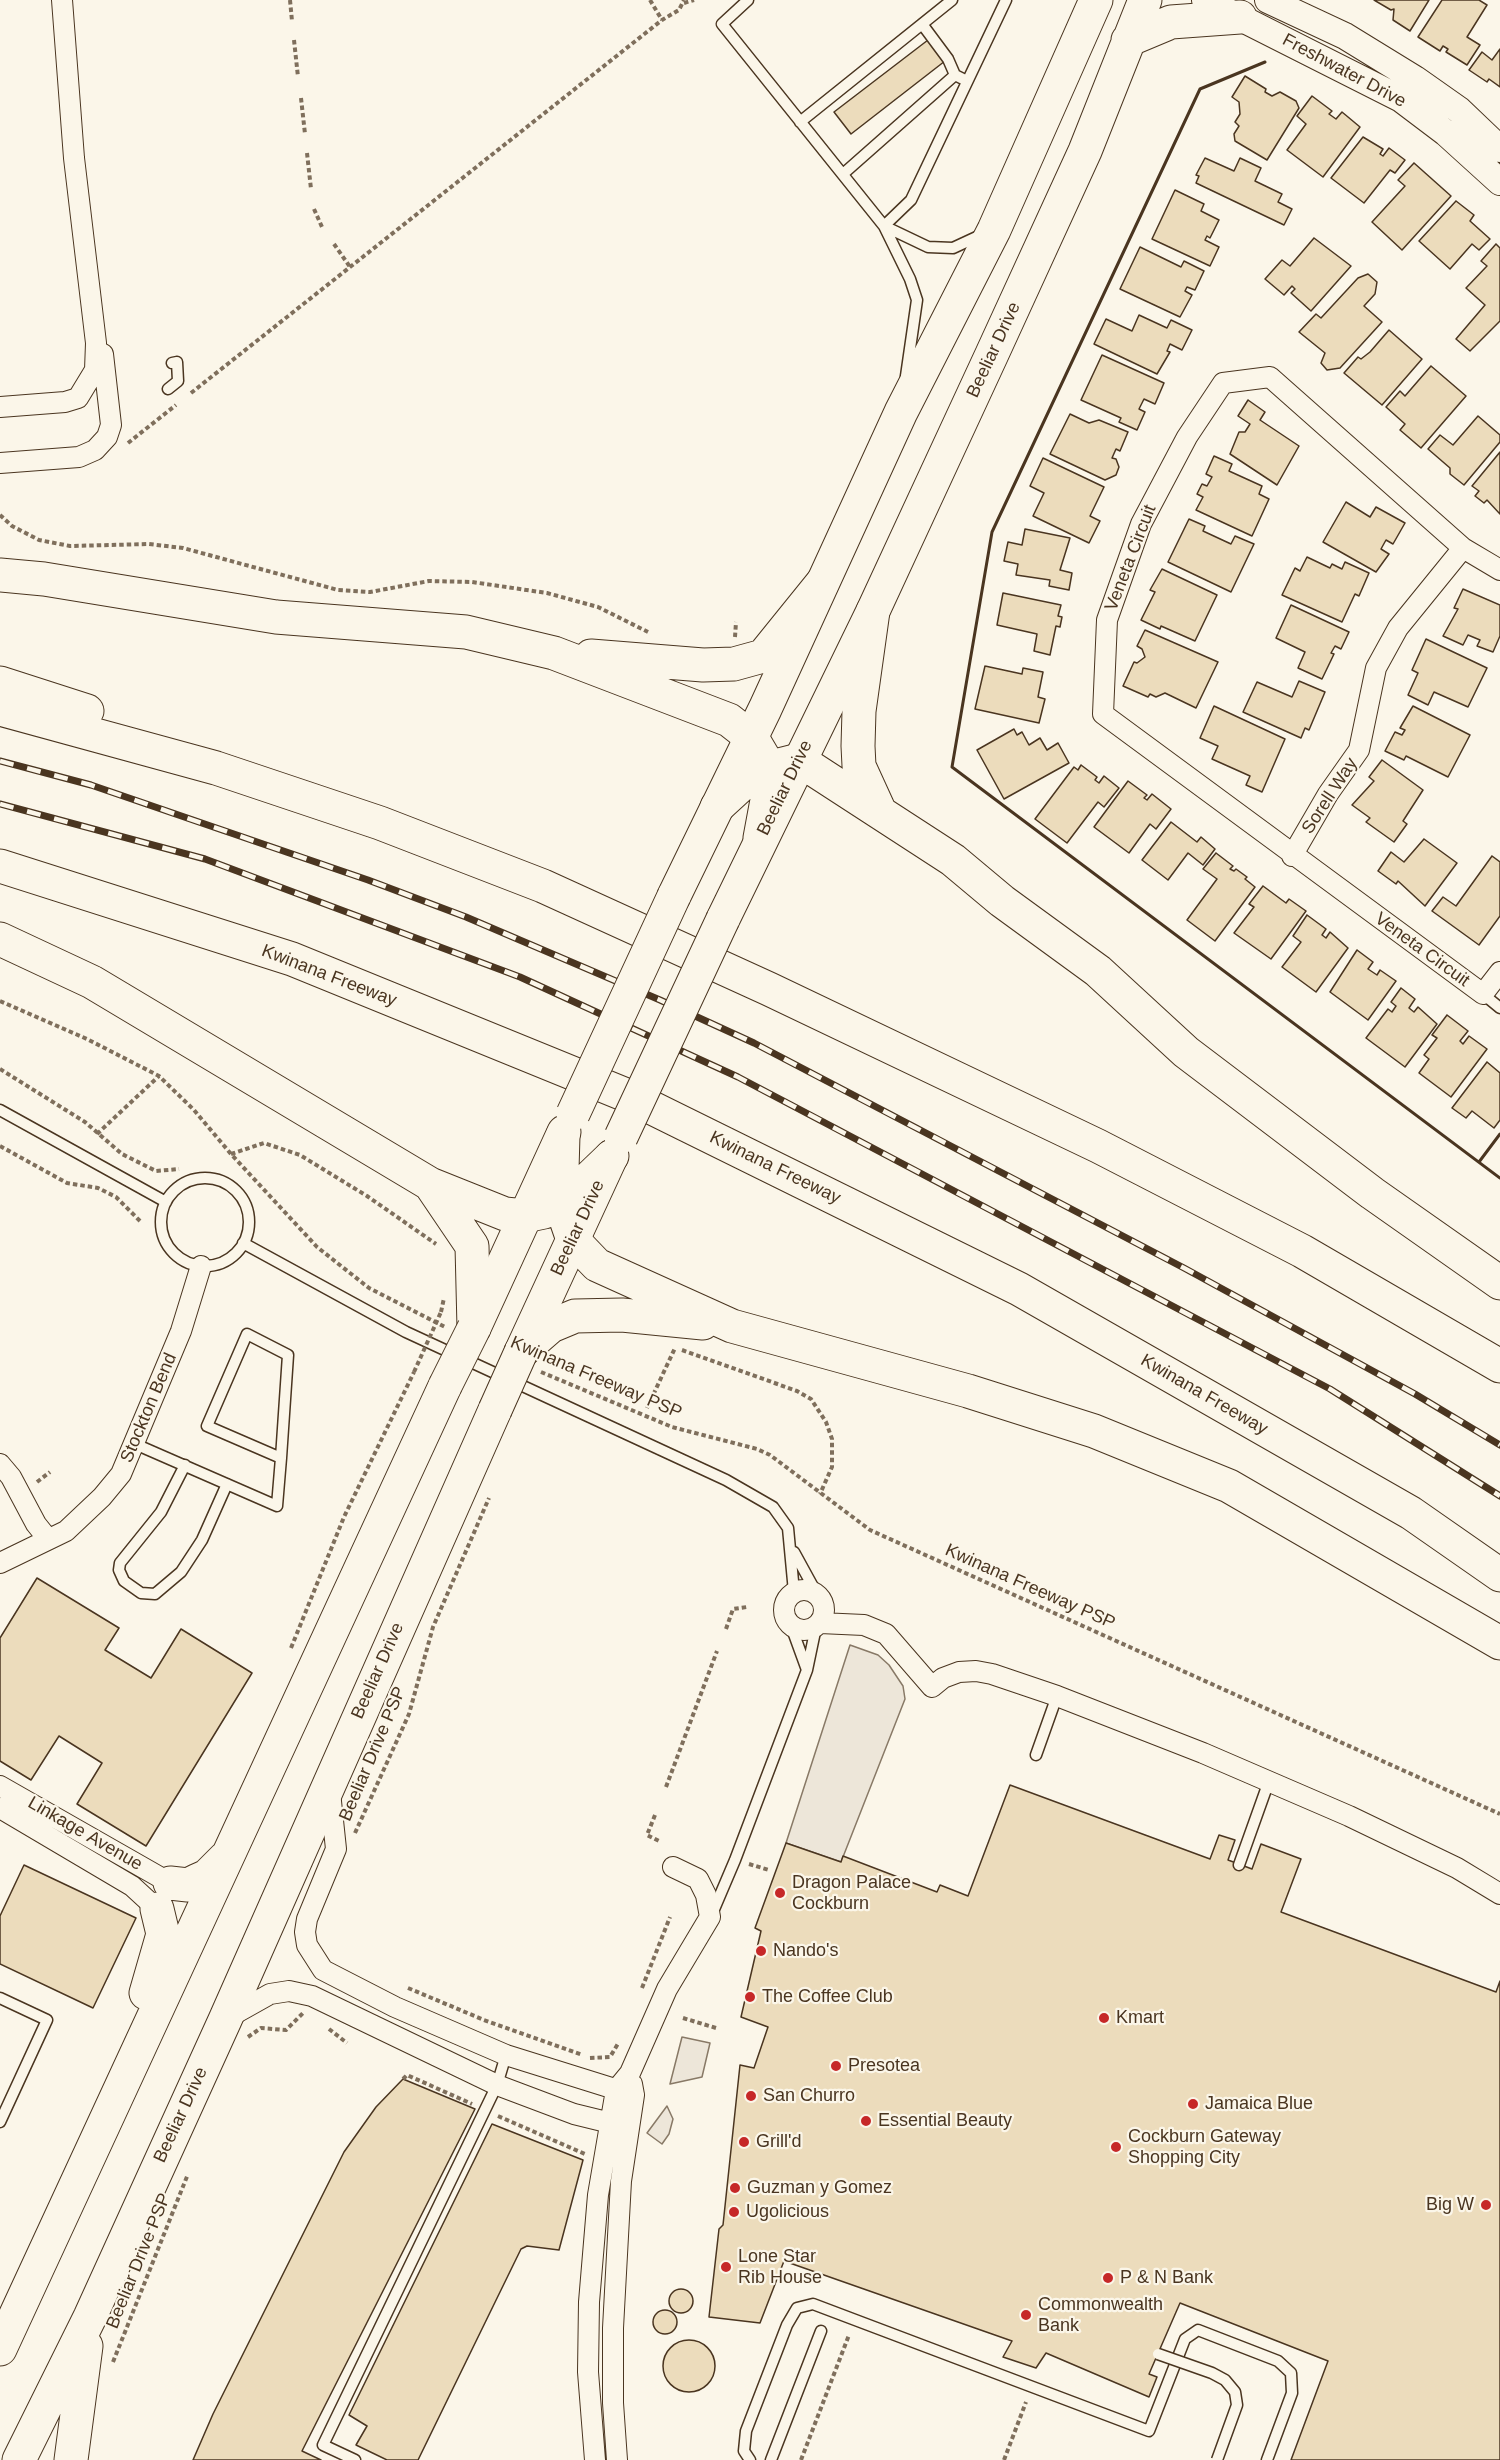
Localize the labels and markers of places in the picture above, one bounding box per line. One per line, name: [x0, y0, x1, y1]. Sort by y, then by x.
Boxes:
place label: Dragon Palace Cockburn: [792, 1872, 911, 1914]
marker: Dragon Palace Cockburn: [773, 1886, 787, 1900]
place label: Nando's: [773, 1940, 838, 1962]
marker: Nando's: [754, 1944, 768, 1958]
place label: The Coffee Club: [762, 1986, 893, 2008]
marker: The Coffee Club: [743, 1990, 757, 2004]
place label: Kmart: [1116, 2007, 1164, 2029]
marker: Kmart: [1097, 2011, 1111, 2025]
place label: Presotea: [848, 2055, 920, 2077]
marker: Presotea: [829, 2059, 843, 2073]
place label: San Churro: [763, 2085, 855, 2107]
marker: San Churro: [744, 2089, 758, 2103]
place label: Jamaica Blue: [1205, 2093, 1313, 2115]
marker: Jamaica Blue: [1186, 2097, 1200, 2111]
place label: Essential Beauty: [878, 2110, 1012, 2132]
marker: Essential Beauty: [859, 2114, 873, 2128]
place label: Cockburn Gateway Shopping City: [1128, 2126, 1281, 2168]
place label: Grill'd: [756, 2131, 801, 2153]
marker: Grill'd: [737, 2135, 751, 2149]
marker: Cockburn Gateway Shopping City: [1109, 2140, 1123, 2154]
place label: Guzman y Gomez: [747, 2177, 892, 2199]
marker: Guzman y Gomez: [728, 2181, 742, 2195]
place label: Big W: [1426, 2194, 1474, 2216]
marker: Big W: [1479, 2198, 1493, 2212]
place label: Ugolicious: [746, 2201, 829, 2223]
marker: Ugolicious: [727, 2205, 741, 2219]
place label: Lone Star Rib House: [738, 2246, 822, 2288]
marker: Lone Star Rib House: [719, 2260, 733, 2274]
place label: P & N Bank: [1120, 2267, 1213, 2289]
marker: P & N Bank: [1101, 2271, 1115, 2285]
place label: Commonwealth Bank: [1038, 2294, 1163, 2336]
marker: Commonwealth Bank: [1019, 2308, 1033, 2322]

